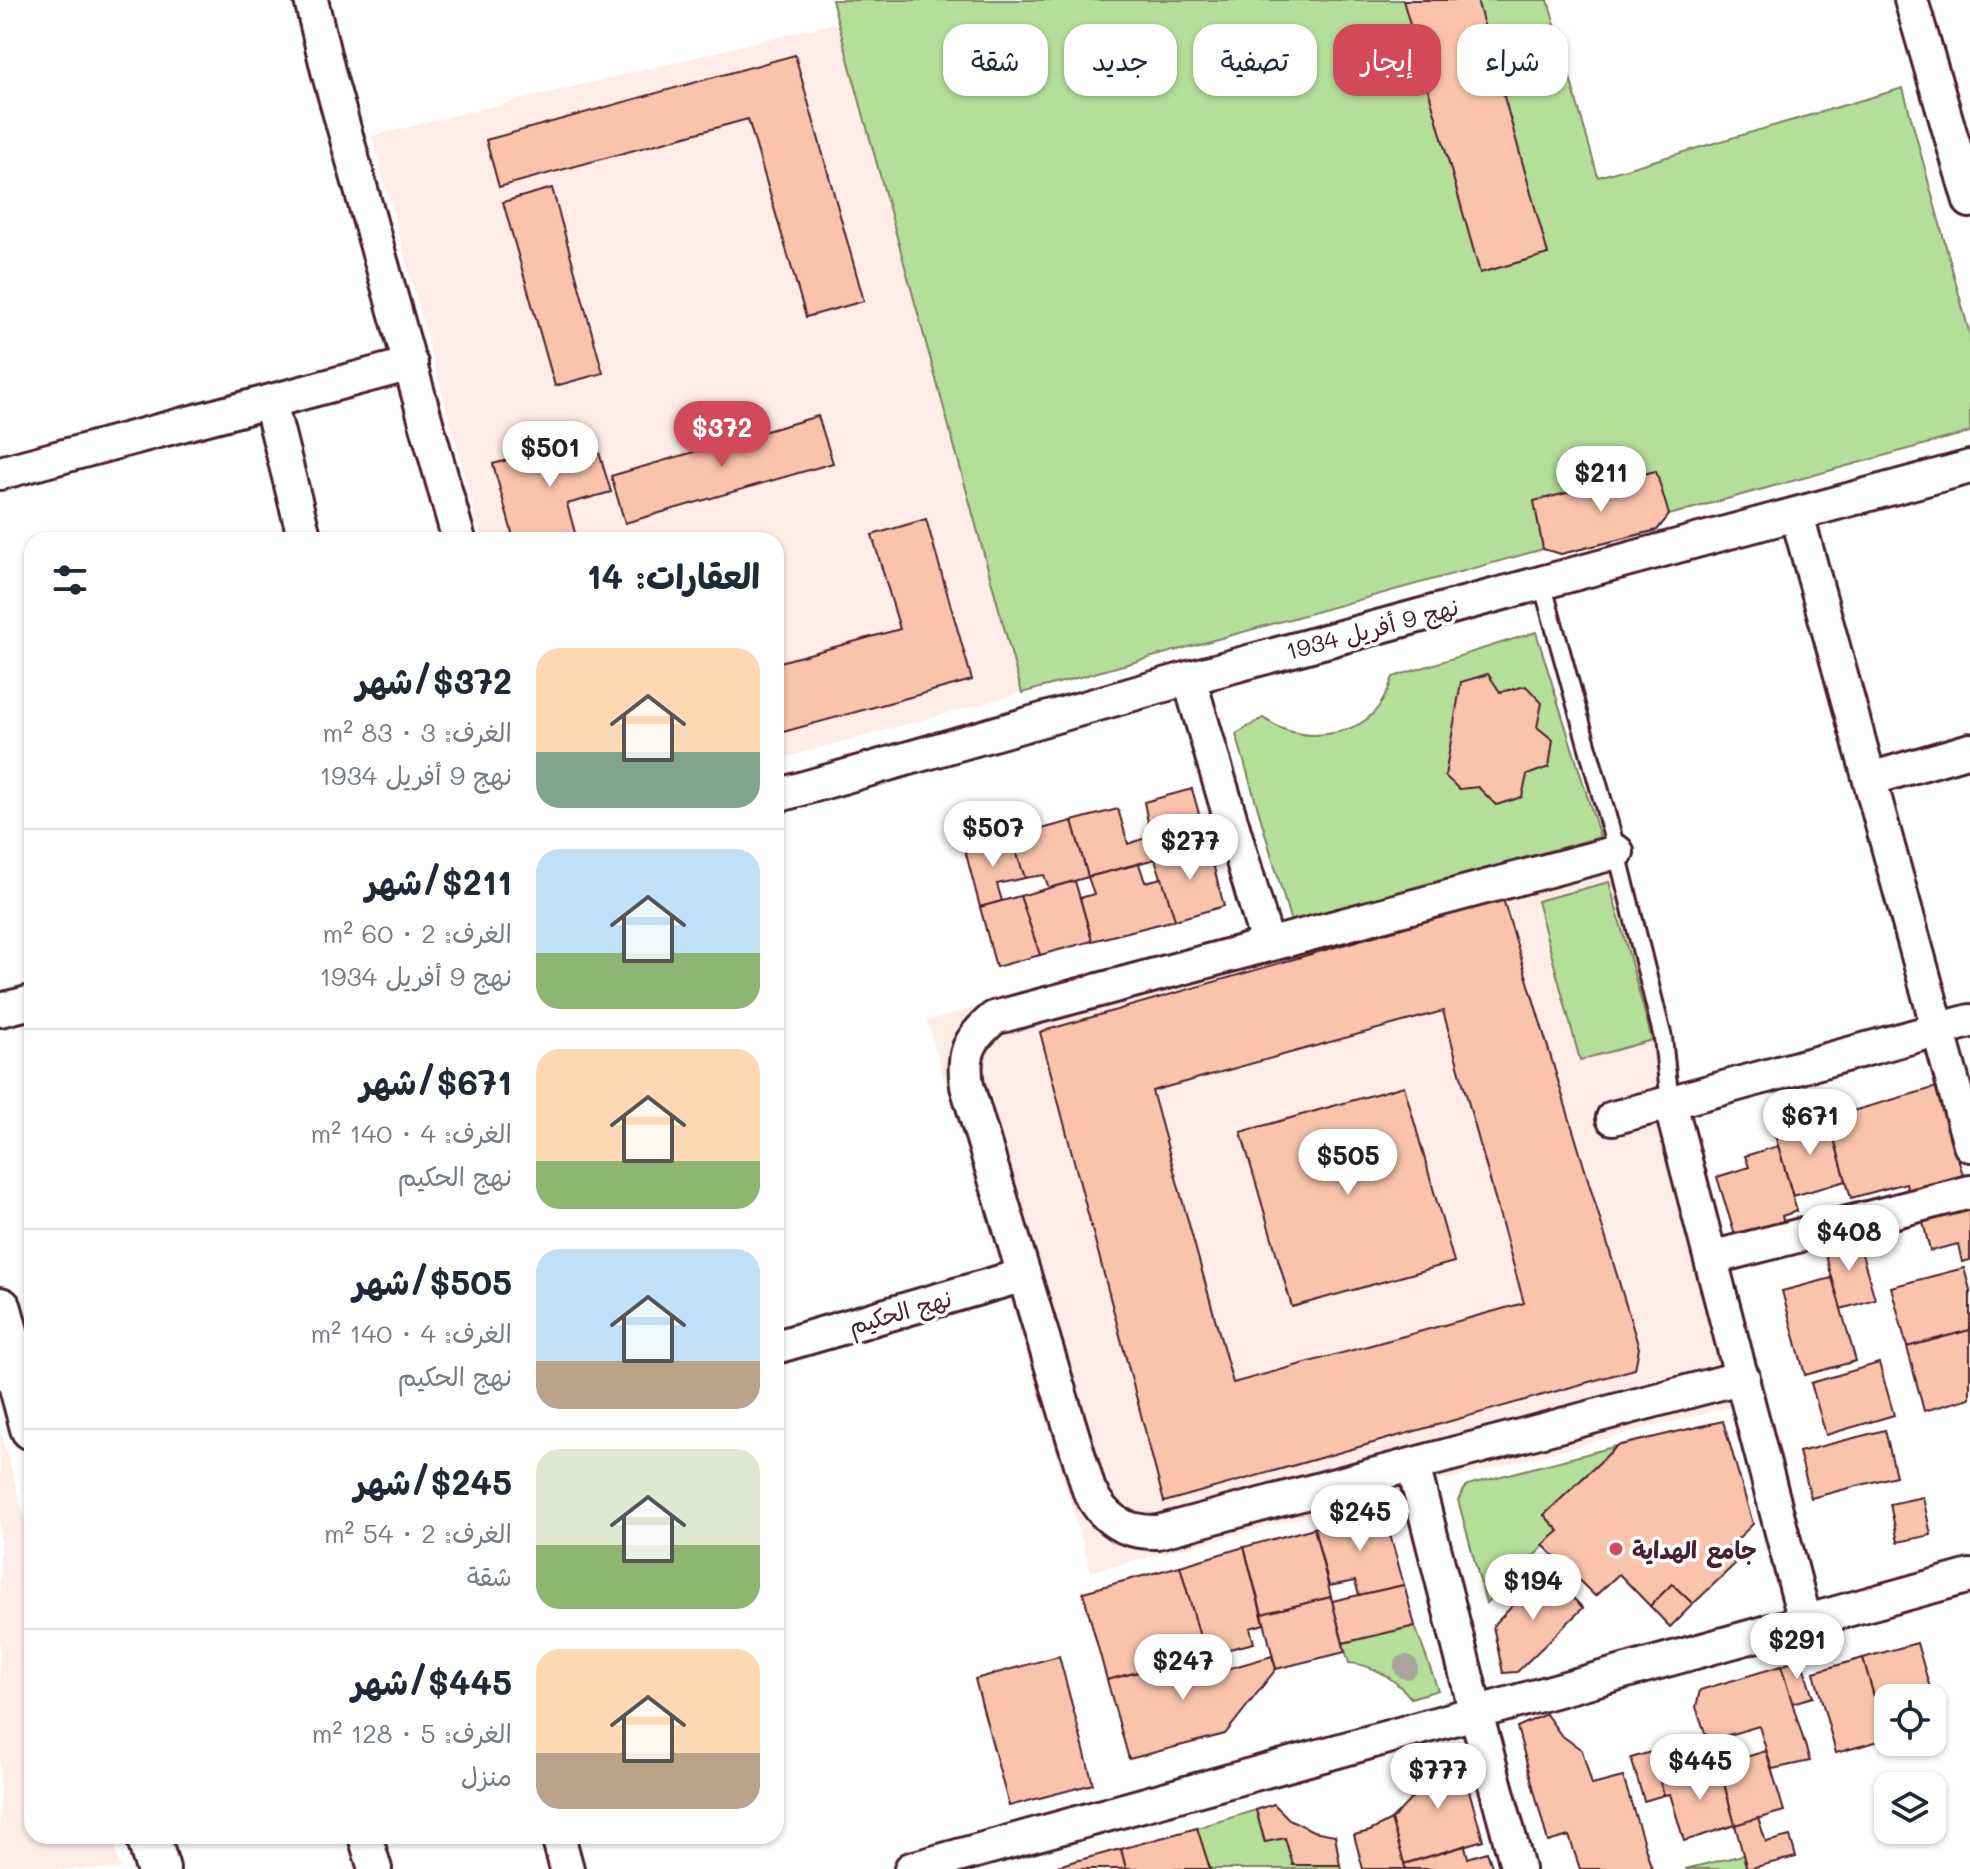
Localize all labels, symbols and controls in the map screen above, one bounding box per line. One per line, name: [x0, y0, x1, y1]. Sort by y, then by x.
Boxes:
chip: شقة: [943, 24, 1048, 96]
chip: جديد: [1064, 24, 1177, 96]
chip: تصفية: [1193, 24, 1317, 96]
chip: إيجار: [1333, 24, 1441, 96]
chip: شراء: [1457, 24, 1568, 96]
pin: $372: [675, 401, 769, 469]
text: $372: [692, 410, 752, 444]
pin: $501: [503, 421, 597, 489]
text: $501: [520, 430, 580, 464]
pin: $211: [1554, 446, 1648, 514]
text: $211: [1574, 455, 1628, 489]
text: العقارات: 14: [586, 553, 760, 598]
icon: filters: [48, 558, 92, 602]
street label: نهج 9 أفريل 1934: [1282, 590, 1462, 668]
text: $372/شهر: [356, 658, 512, 703]
icon: home: [600, 680, 696, 776]
text: الغرف: 3 · 83 m²: [323, 715, 512, 749]
text: نهج 9 أفريل 1934: [320, 758, 512, 792]
pin: $507: [946, 801, 1040, 869]
text: $507: [962, 810, 1024, 844]
pin: $277: [1143, 814, 1237, 882]
text: $277: [1160, 823, 1220, 857]
text: $211/شهر: [365, 859, 512, 904]
icon: home: [600, 881, 696, 977]
text: الغرف: 2 · 60 m²: [323, 916, 512, 950]
text: نهج 9 أفريل 1934: [320, 959, 512, 993]
text: $671/شهر: [360, 1059, 512, 1104]
icon: home: [600, 1081, 696, 1177]
pin: $671: [1763, 1089, 1857, 1157]
text: $671: [1781, 1098, 1839, 1132]
text: الغرف: 4 · 140 m²: [311, 1116, 512, 1150]
pin: $505: [1301, 1129, 1395, 1197]
text: $505: [1316, 1138, 1380, 1172]
text: نهج الحكيم: [397, 1159, 512, 1193]
pin: $408: [1802, 1205, 1896, 1273]
text: $408: [1816, 1214, 1882, 1248]
text: $505/شهر: [353, 1259, 512, 1304]
icon: home: [600, 1281, 696, 1377]
street label: نهج الحكيم: [845, 1282, 956, 1344]
text: الغرف: 4 · 140 m²: [311, 1316, 512, 1350]
text: نهج الحكيم: [397, 1359, 512, 1393]
text: $245/شهر: [354, 1459, 512, 1504]
icon: home: [600, 1481, 696, 1577]
pin: $245: [1313, 1485, 1407, 1553]
text: $245: [1329, 1494, 1391, 1528]
text: الغرف: 2 · 54 m²: [324, 1516, 512, 1550]
place label: جامع الهداية: [1632, 1534, 1757, 1568]
marker: جامع الهداية: [1607, 1540, 1625, 1558]
pin: $194: [1486, 1554, 1580, 1622]
text: شقة: [467, 1559, 512, 1593]
text: $194: [1503, 1563, 1563, 1597]
pin: $291: [1750, 1613, 1844, 1681]
text: $291: [1768, 1622, 1826, 1656]
pin: $247: [1136, 1634, 1230, 1702]
text: $247: [1152, 1643, 1214, 1677]
text: $445/شهر: [352, 1659, 512, 1704]
icon: home: [600, 1681, 696, 1777]
map controls: [1874, 1684, 1946, 1844]
button: locate: [1874, 1684, 1946, 1756]
text: الغرف: 5 · 128 m²: [312, 1716, 512, 1750]
pin: $445: [1653, 1734, 1747, 1802]
pin: $777: [1391, 1743, 1485, 1811]
text: $445: [1668, 1743, 1732, 1777]
text: $777: [1408, 1752, 1468, 1786]
text: منزل: [461, 1759, 512, 1793]
button: layers: [1874, 1772, 1946, 1844]

